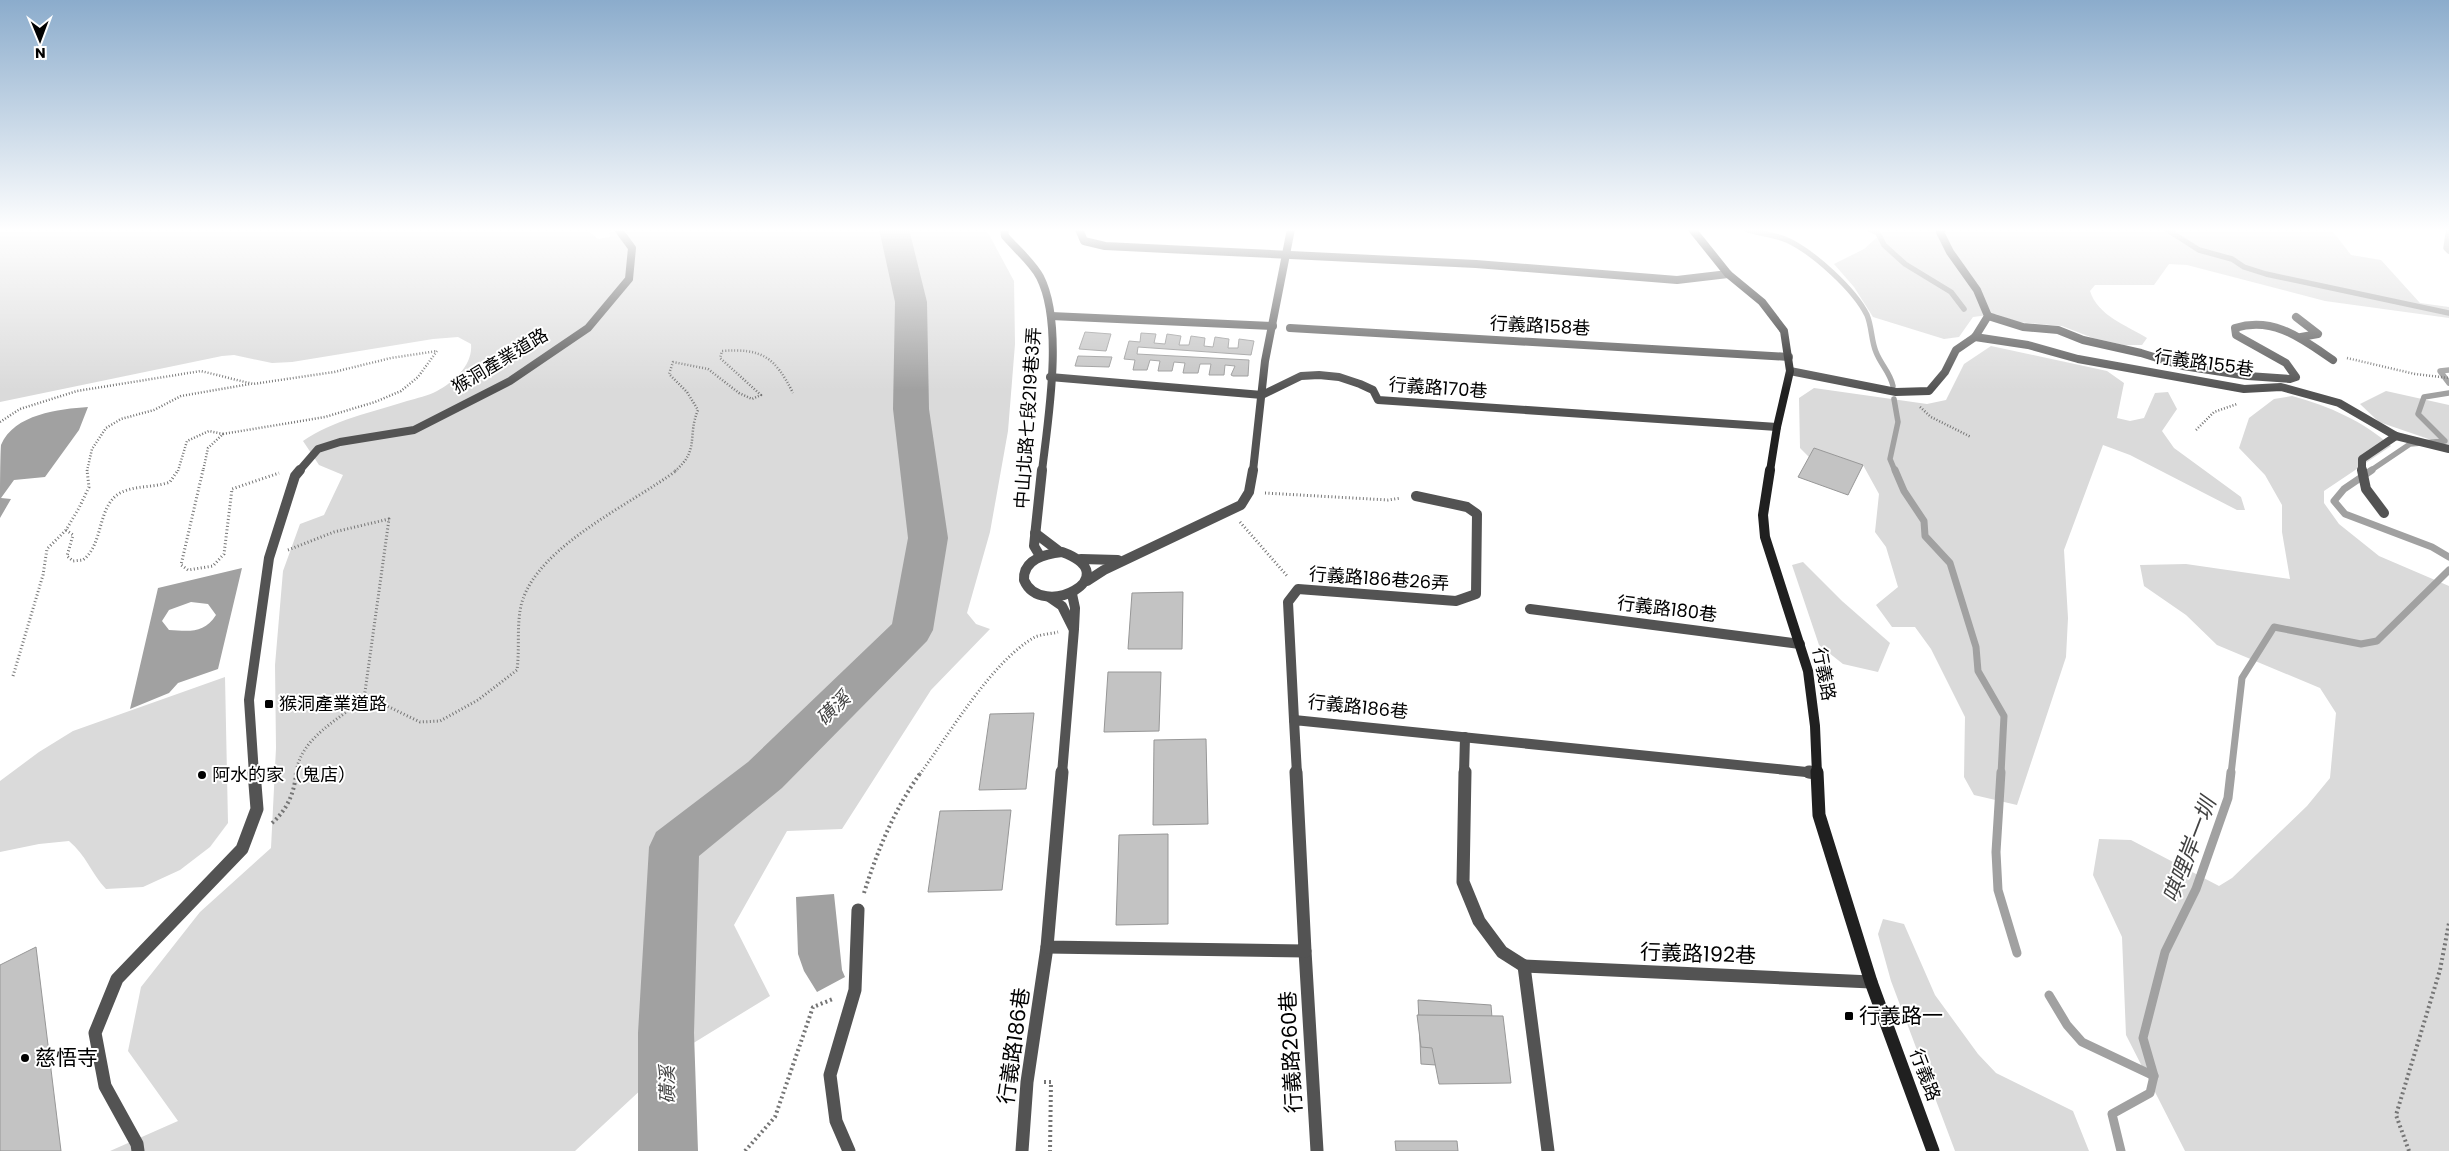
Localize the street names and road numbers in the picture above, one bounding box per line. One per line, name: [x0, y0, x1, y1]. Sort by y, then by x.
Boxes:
street label: 行義路158巷: [1489, 310, 1591, 341]
street label: 猴洞產業道路: [447, 322, 552, 399]
street label: 中山北路七段219巷3弄: [1009, 326, 1046, 510]
street label: 行義路155巷: [2153, 343, 2256, 382]
street label: 行義路170巷: [1388, 372, 1488, 403]
street label: 行義路186巷26弄: [1308, 561, 1450, 596]
street label: 行義路180巷: [1616, 590, 1718, 627]
street label: 行義路: [1807, 645, 1842, 703]
street label: 行義路186巷: [1307, 689, 1409, 724]
street label: 行義路192巷: [1640, 937, 1757, 970]
street label: 行義路186巷: [991, 986, 1036, 1106]
street label: 行義路260巷: [1273, 990, 1308, 1114]
street label: 行義路: [1904, 1045, 1947, 1105]

